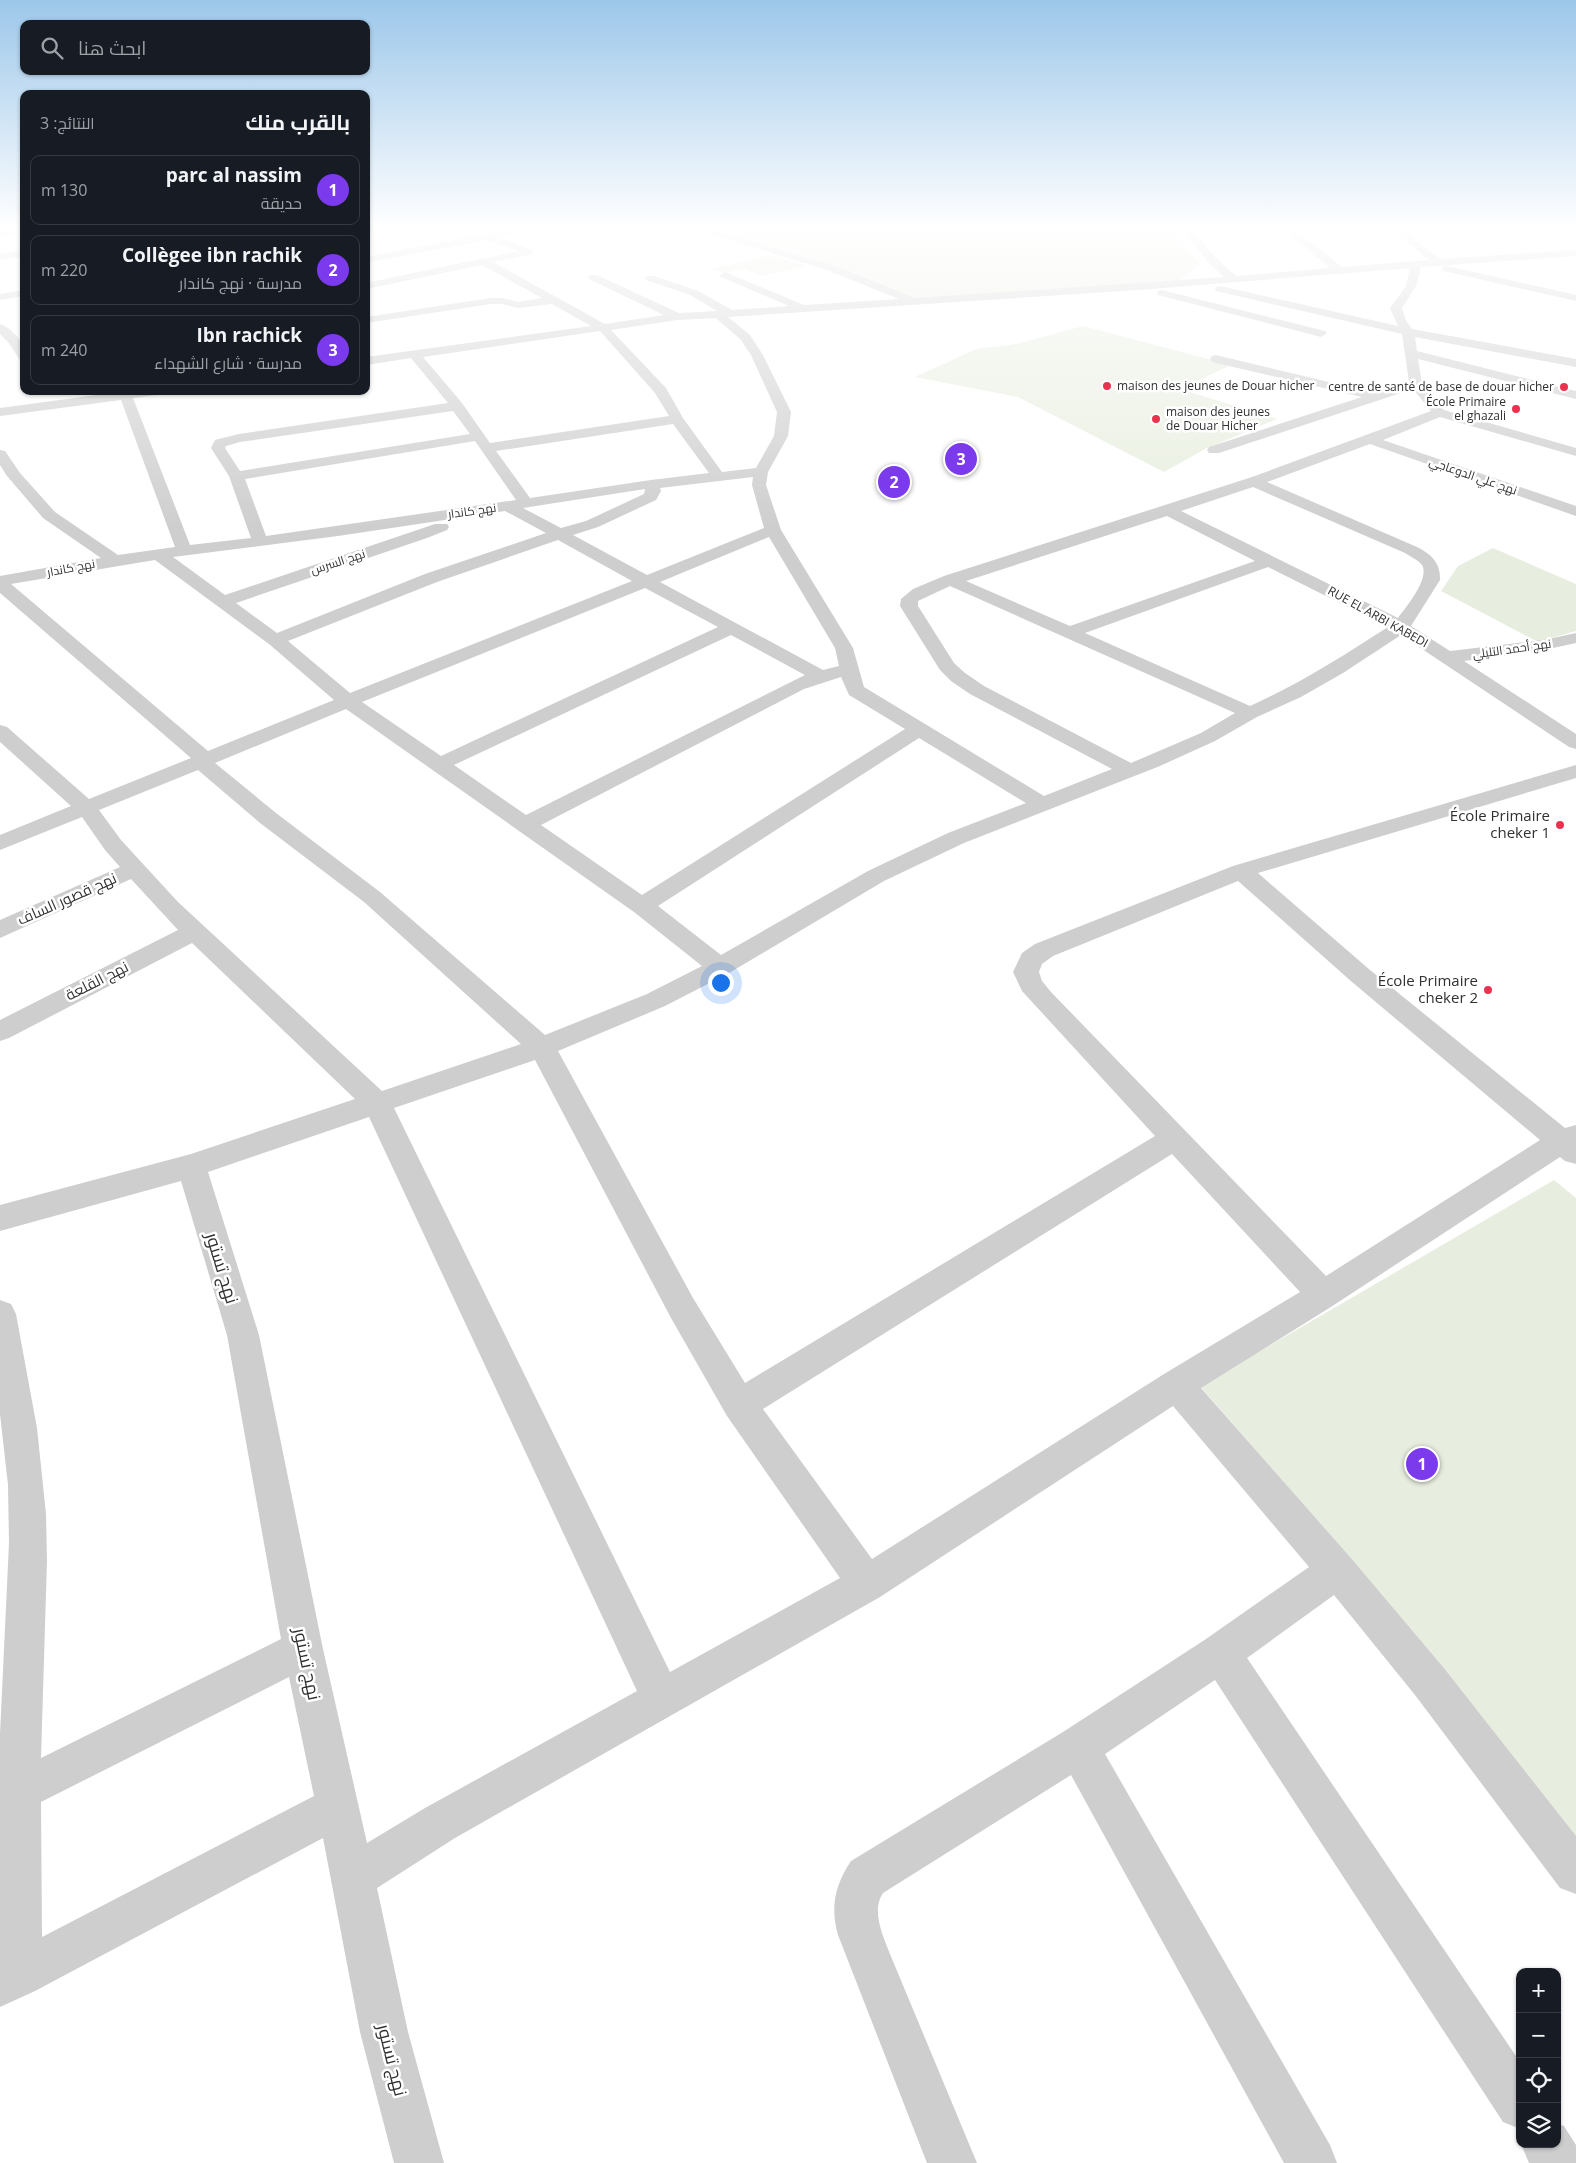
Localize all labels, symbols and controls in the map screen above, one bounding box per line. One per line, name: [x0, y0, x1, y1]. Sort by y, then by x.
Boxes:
search box: [20, 20, 370, 75]
icon: search: [38, 34, 66, 62]
text: ابحث هنا: [78, 35, 146, 61]
text: بالقرب منك: [245, 108, 350, 136]
text: النتائج: 3: [40, 112, 95, 134]
text: parc al nassim: [166, 162, 302, 188]
text: 130 m: [41, 179, 87, 201]
text: 1: [328, 179, 338, 201]
text: حديقة: [261, 192, 302, 214]
text: Collègee ibn rachik: [122, 242, 302, 268]
text: 220 m: [41, 259, 87, 281]
text: 2: [328, 259, 338, 281]
text: مدرسة · نهج كاندار: [179, 272, 302, 294]
text: Ibn rachick: [197, 322, 302, 348]
text: 240 m: [41, 339, 87, 361]
text: 3: [328, 339, 338, 361]
text: مدرسة · شارع الشهداء: [154, 352, 302, 374]
place label: maison des jeunes de Douar hicher: [1117, 377, 1315, 394]
place label: centre de santé de base de douar hicher: [1328, 378, 1554, 395]
marker: maison des jeunes de Douar hicher: [1101, 380, 1113, 392]
marker: centre de santé de base de douar hicher: [1558, 381, 1570, 393]
place label: École Primaire el ghazali: [1426, 393, 1506, 424]
place label: maison des jeunes de Douar Hicher: [1166, 403, 1270, 434]
marker: École Primaire el ghazali: [1510, 403, 1522, 415]
marker: maison des jeunes de Douar Hicher: [1150, 413, 1162, 425]
pin: 3: [945, 440, 977, 478]
street label: نهج علي الدوعاجي: [1426, 453, 1519, 500]
pin: 2: [878, 463, 910, 501]
street label: نهج كاندار: [446, 499, 497, 522]
street label: نهج السرس: [308, 545, 367, 578]
street label: نهج كاندار: [44, 555, 96, 581]
street label: RUE EL ARBI KABEDI: [1325, 582, 1432, 651]
street label: نهج أحمد التليلي: [1472, 635, 1553, 664]
place label: École Primaire cheker 1: [1450, 805, 1550, 842]
marker: École Primaire cheker 1: [1554, 819, 1566, 831]
street label: نهج قصور الساف: [14, 867, 120, 931]
street label: نهج القلعة: [62, 956, 132, 1006]
your location: [708, 970, 734, 996]
place label: École Primaire cheker 2: [1378, 970, 1478, 1007]
marker: École Primaire cheker 2: [1482, 984, 1494, 996]
street label: نهج تستور: [200, 1228, 245, 1307]
pin: 1: [1406, 1445, 1438, 1483]
street label: نهج تستور: [287, 1624, 327, 1702]
map controls: [1516, 1968, 1561, 2148]
button: +: [1516, 1968, 1561, 2013]
button: −: [1516, 2013, 1561, 2058]
street label: نهج تستور: [371, 2020, 413, 2099]
button: locate: [1516, 2058, 1561, 2103]
button: layers: [1516, 2103, 1561, 2148]

